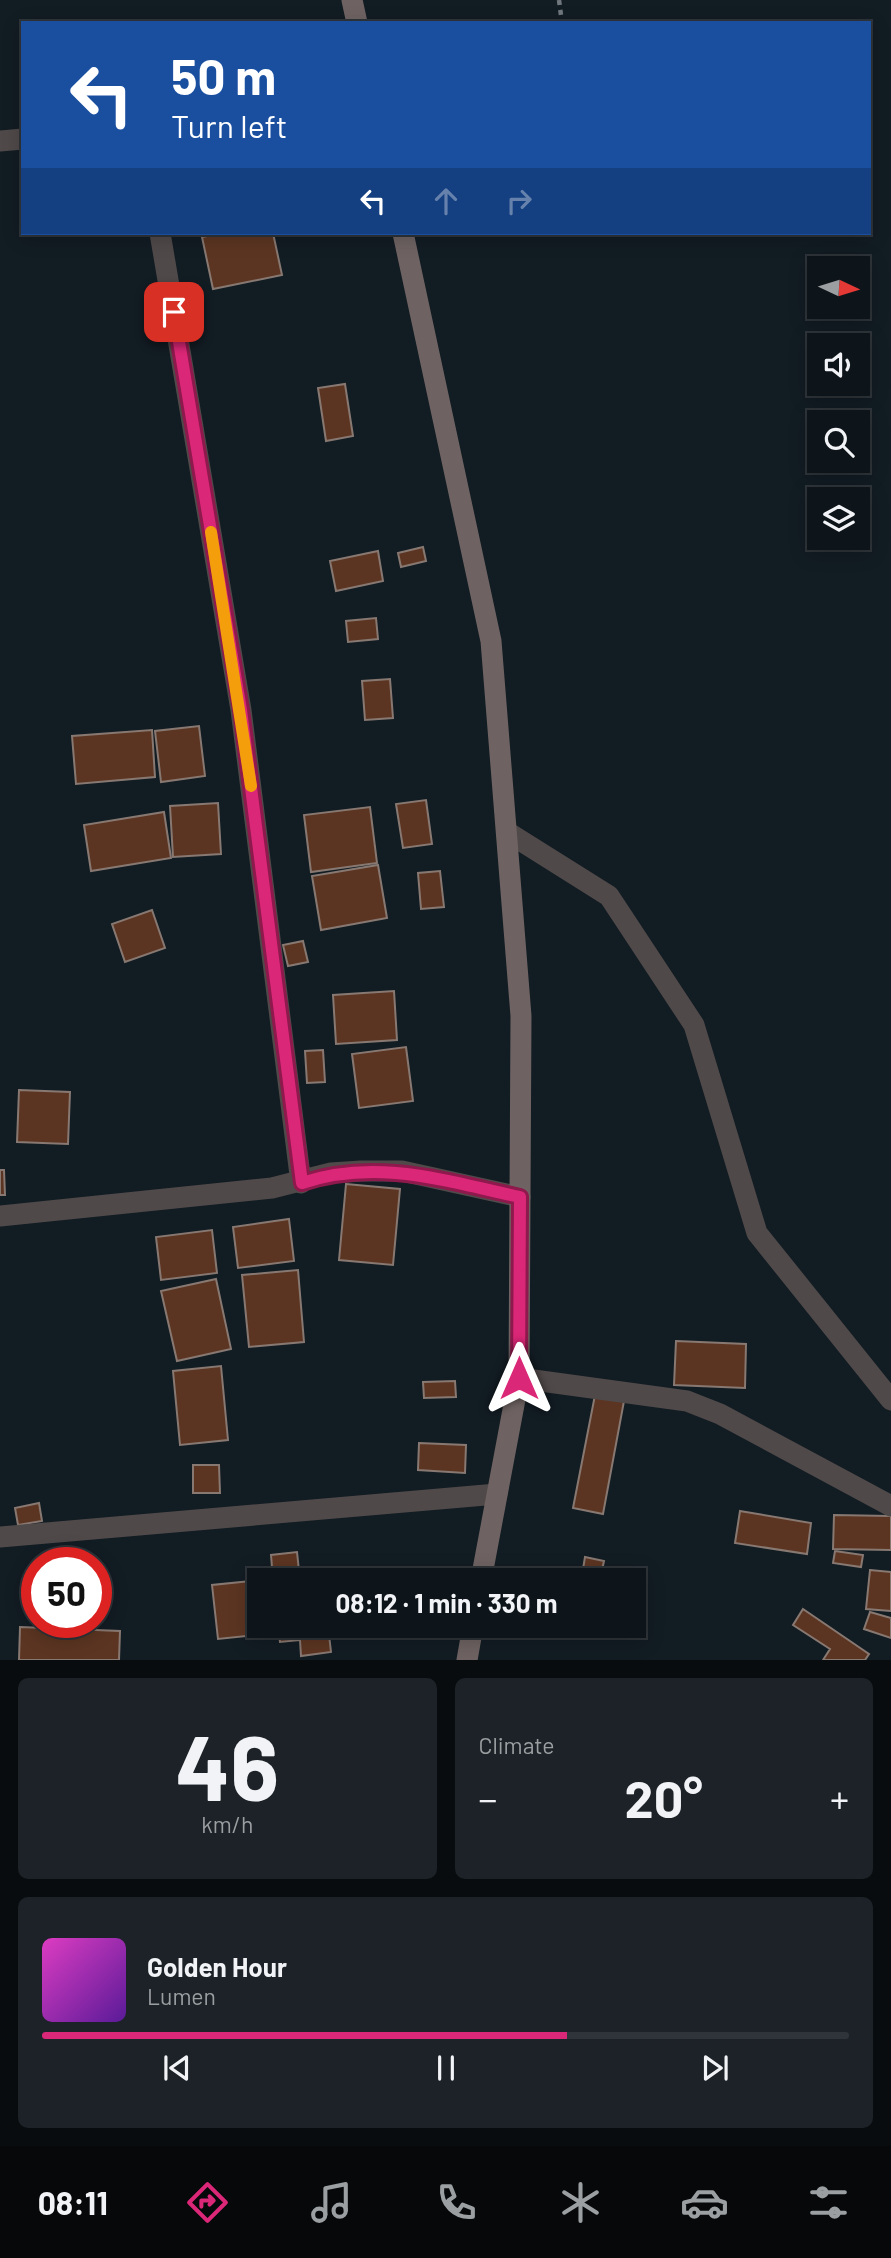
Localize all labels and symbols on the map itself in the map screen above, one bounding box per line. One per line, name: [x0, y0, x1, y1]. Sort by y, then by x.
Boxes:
north arrow: [807, 256, 870, 318]
pin: [144, 282, 204, 342]
position arrow: [482, 1341, 556, 1415]
speed limit sign: 50: [21, 1547, 112, 1638]

